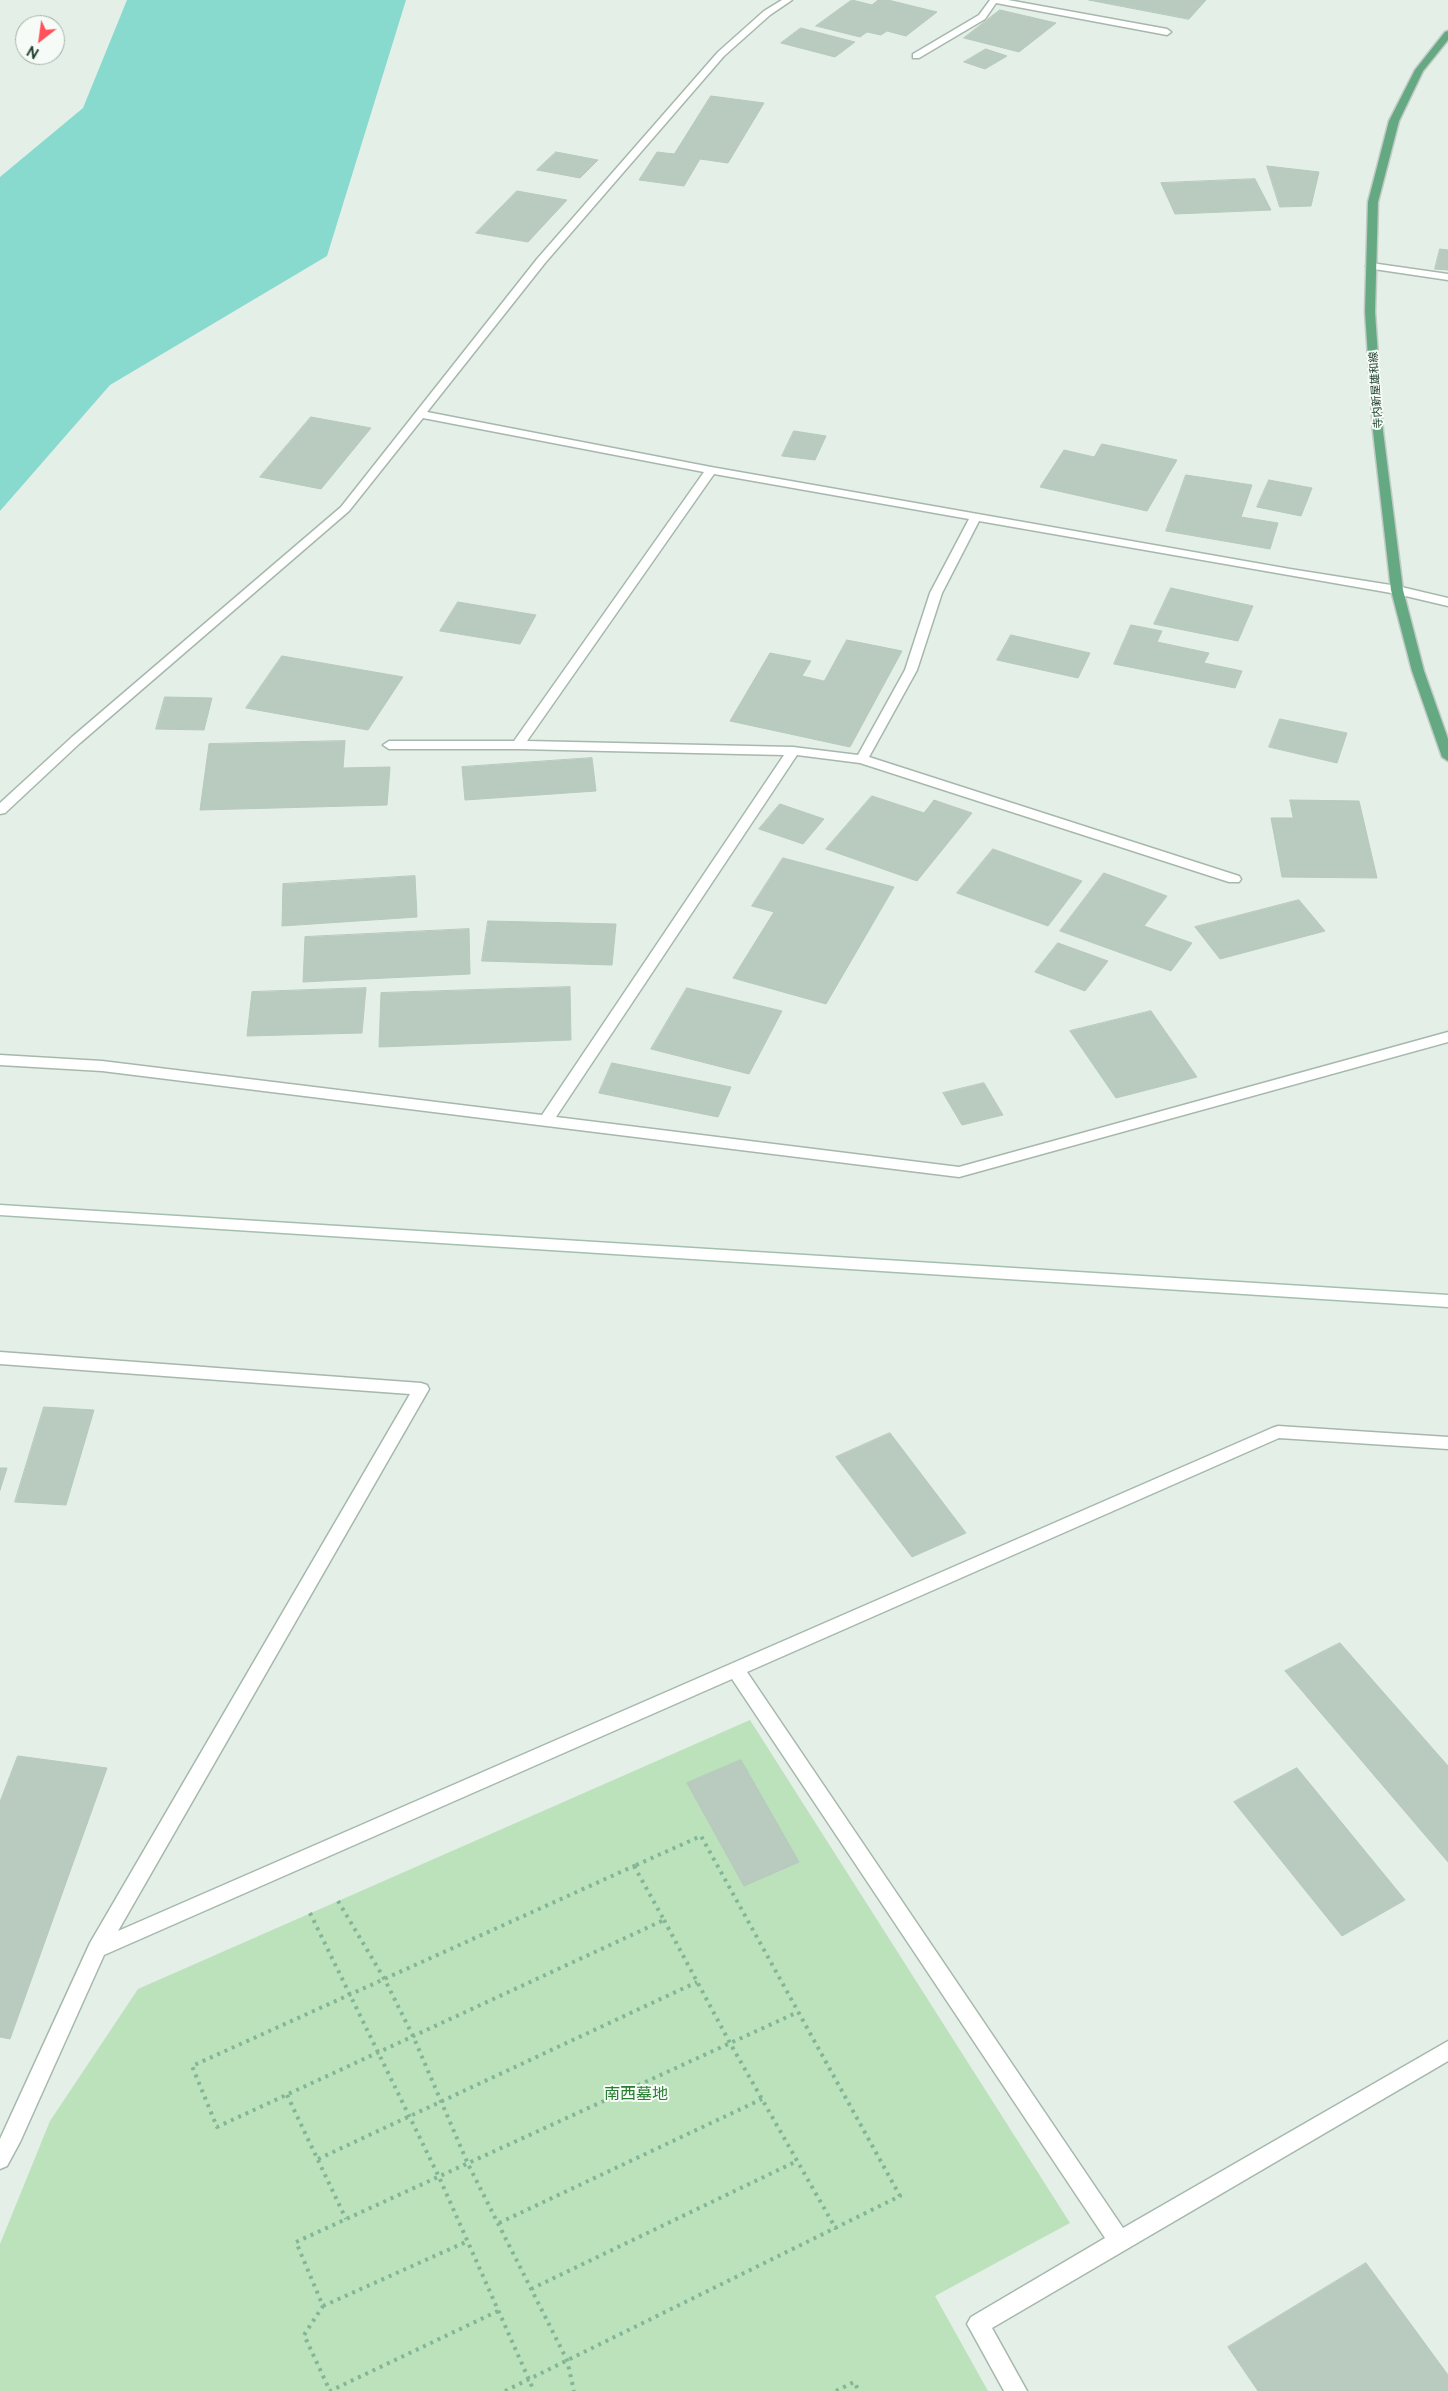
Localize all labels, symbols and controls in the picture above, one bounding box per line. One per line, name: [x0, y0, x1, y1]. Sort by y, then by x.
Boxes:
north arrow: [15, 15, 65, 65]
text: N: [24, 43, 42, 62]
street label: 寺内新屋雄和線: [1367, 351, 1385, 429]
park label: 南西墓地: [604, 2084, 668, 2104]

